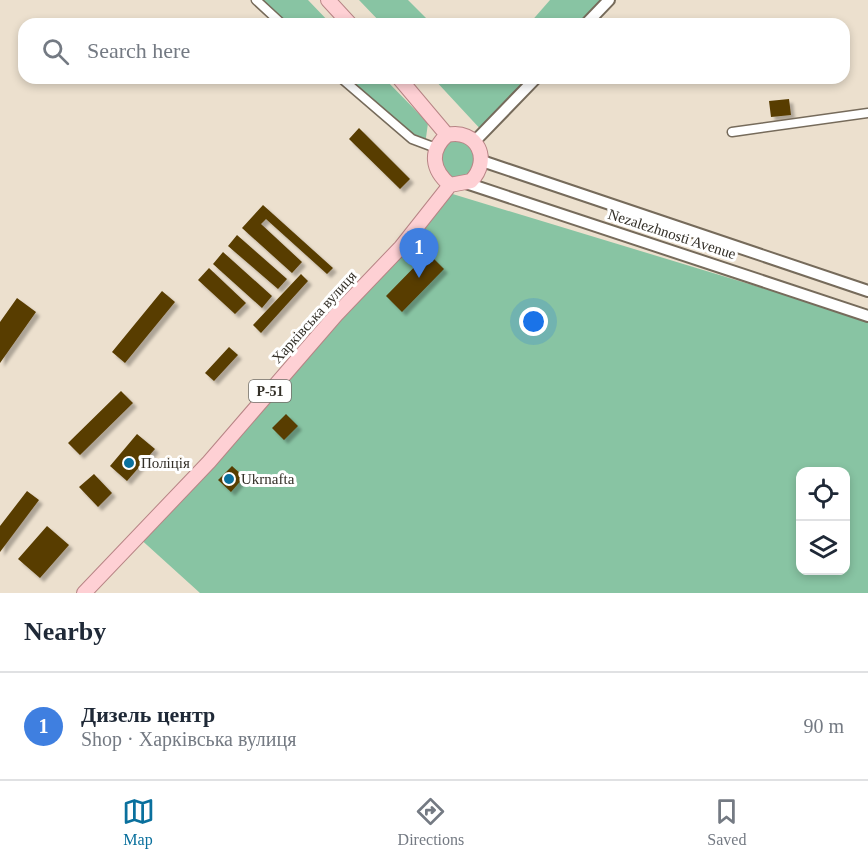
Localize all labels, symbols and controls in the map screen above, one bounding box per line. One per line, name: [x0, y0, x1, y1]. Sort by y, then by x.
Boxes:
search box: [18, 18, 850, 84]
icon: search: [39, 35, 72, 68]
text: Search here: [87, 38, 190, 63]
street label: Nezalezhnosti Avenue: [606, 206, 738, 262]
pin: 1: [400, 228, 438, 278]
street label: Харківська вулиця: [268, 268, 360, 366]
your location: [519, 307, 548, 336]
road number: Р-51: [249, 380, 291, 402]
place label: Поліція: [141, 455, 190, 471]
marker: Поліція: [122, 456, 136, 470]
map controls: [796, 467, 850, 575]
button: locate: [796, 467, 850, 521]
place label: Ukrnafta: [241, 471, 295, 487]
marker: Ukrnafta: [222, 472, 236, 486]
button: layers: [796, 521, 850, 575]
text: Nearby: [24, 617, 106, 646]
text: Дизель центр: [81, 702, 215, 727]
text: 1: [39, 715, 49, 737]
text: 90 m: [803, 715, 844, 737]
text: Shop · Харківська вулиця: [81, 728, 296, 750]
tab: Map: [122, 795, 155, 849]
tab: Directions: [398, 795, 464, 849]
tab: Saved: [707, 795, 746, 849]

